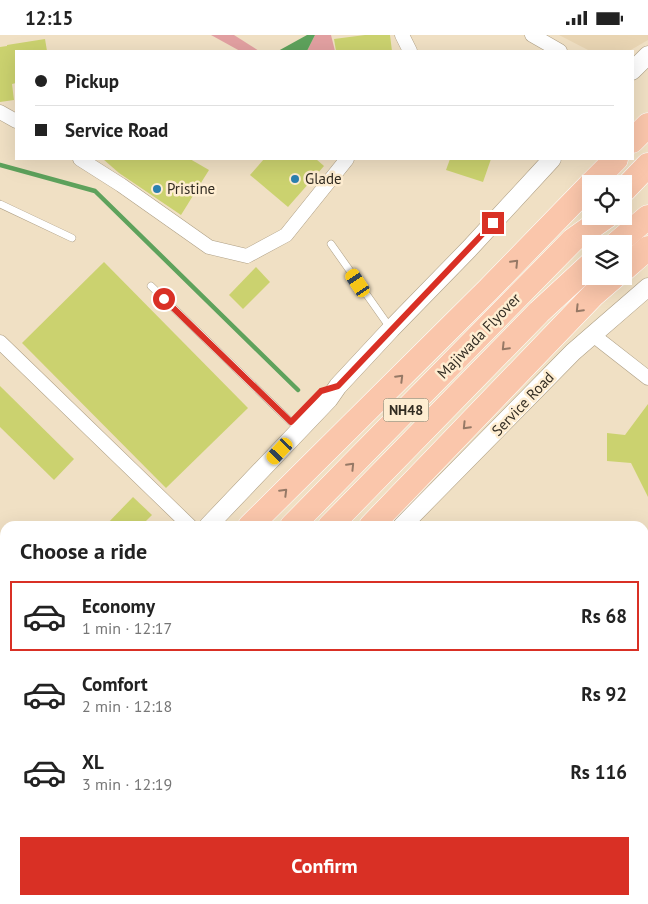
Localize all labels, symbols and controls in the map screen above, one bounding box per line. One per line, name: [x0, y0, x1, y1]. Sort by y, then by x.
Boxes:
text: 12:15: [25, 6, 73, 30]
text: Pickup: [65, 69, 119, 93]
text: Service Road: [65, 118, 168, 142]
place label: Glade: [305, 169, 342, 188]
marker: Glade: [289, 173, 301, 185]
map controls: [582, 175, 632, 285]
button: locate: [582, 175, 632, 225]
place label: Pristine: [167, 179, 215, 198]
marker: Pristine: [151, 183, 163, 195]
route end: [482, 212, 504, 234]
button: layers: [582, 235, 632, 285]
one-way arrow: [509, 260, 518, 269]
car: [343, 266, 372, 300]
route start: [153, 288, 175, 310]
street label: Majiwada Flyover: [433, 289, 524, 383]
one-way arrow: [576, 303, 585, 312]
one-way arrow: [502, 341, 511, 350]
street label: Service Road: [487, 368, 558, 440]
one-way arrow: [394, 375, 403, 384]
road number: NH48: [384, 399, 428, 421]
one-way arrow: [463, 421, 472, 430]
car: [264, 435, 295, 467]
one-way arrow: [345, 463, 354, 472]
one-way arrow: [279, 489, 288, 498]
text: Choose a ride: [20, 537, 147, 565]
icon: car: [22, 594, 67, 639]
text: Economy: [82, 594, 155, 618]
text: Rs 68: [581, 604, 627, 628]
text: 1 min · 12:17: [82, 618, 172, 638]
icon: car: [22, 672, 67, 717]
text: Comfort: [82, 672, 148, 696]
text: Rs 92: [581, 682, 627, 706]
text: 2 min · 12:18: [82, 696, 172, 716]
icon: car: [22, 750, 67, 795]
text: XL: [82, 750, 104, 774]
text: Rs 116: [570, 760, 627, 784]
text: 3 min · 12:19: [82, 774, 172, 794]
button: Confirm: [20, 837, 629, 895]

